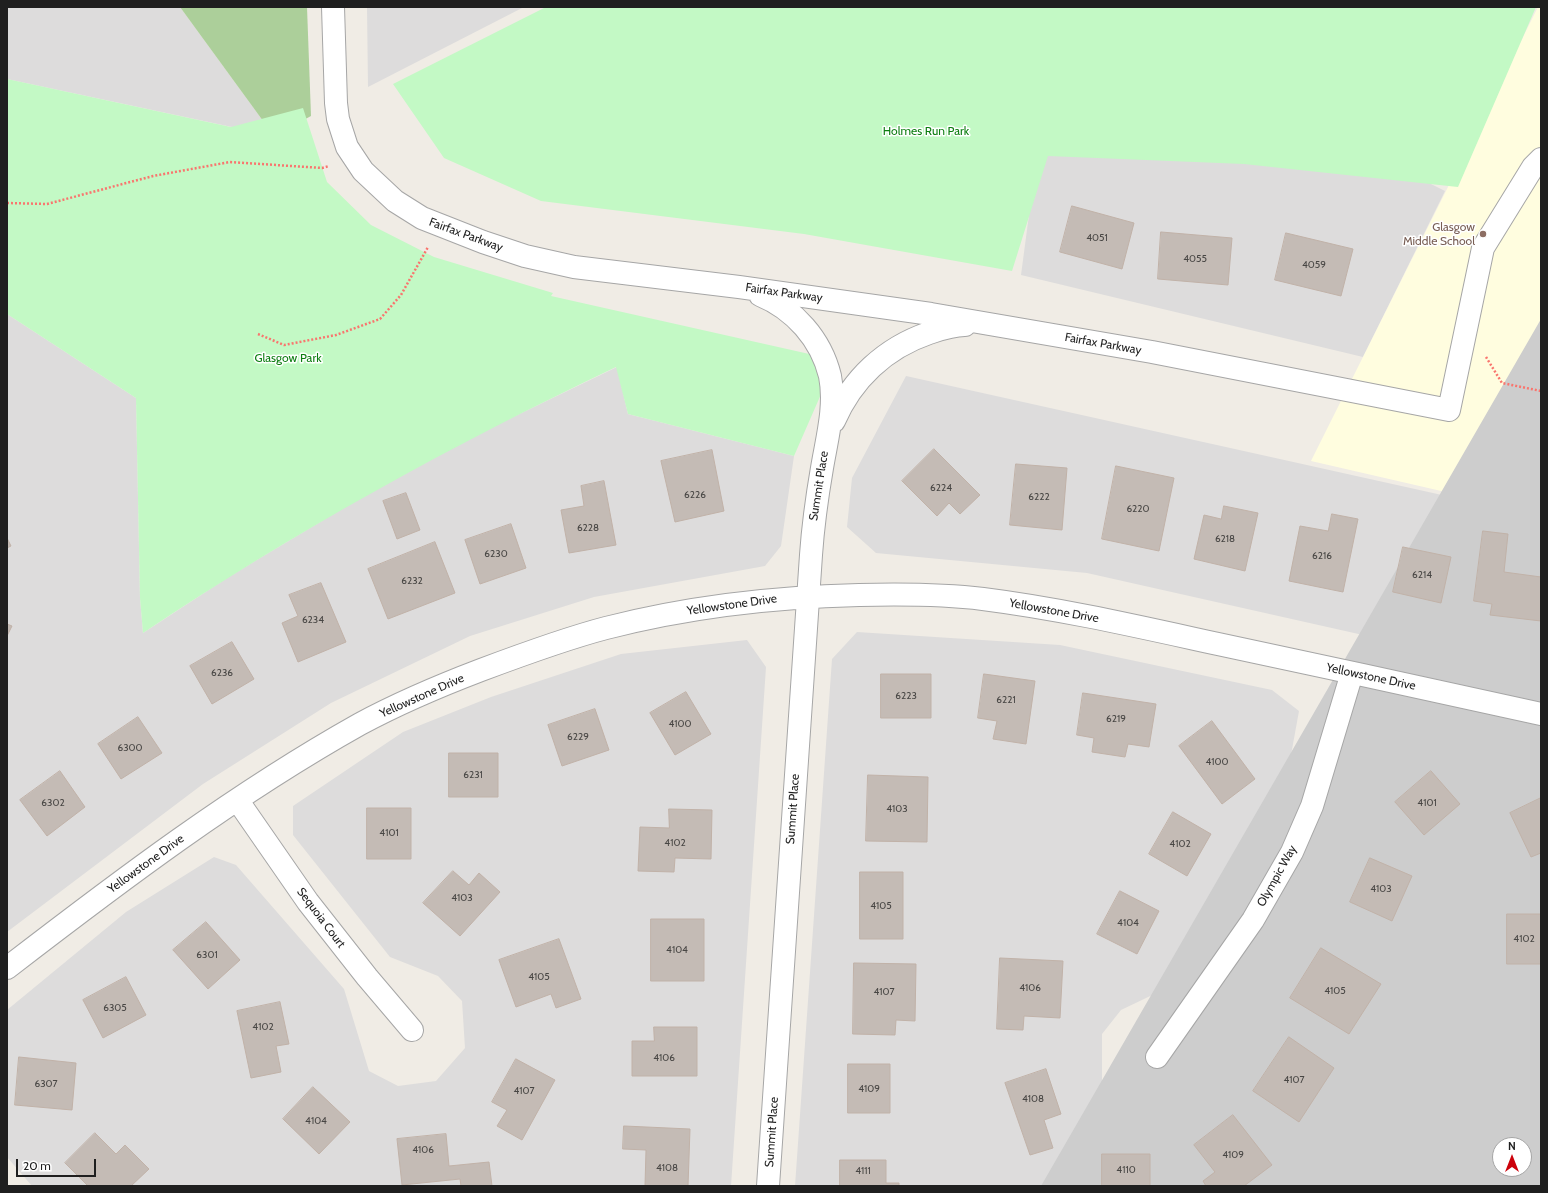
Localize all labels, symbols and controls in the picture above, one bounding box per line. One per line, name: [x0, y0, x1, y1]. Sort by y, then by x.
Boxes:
park label: Holmes Run Park: [883, 124, 969, 138]
street label: Fairfax Parkway: [427, 215, 505, 255]
place label: Glasgow Middle School: [1403, 220, 1475, 248]
marker: Glasgow Middle School: [1478, 229, 1488, 239]
house number: 4051: [1086, 232, 1108, 244]
house number: 4055: [1183, 253, 1207, 265]
house number: 4059: [1302, 259, 1326, 271]
street label: Fairfax Parkway: [745, 280, 823, 306]
street label: Fairfax Parkway: [1064, 330, 1142, 358]
park label: Glasgow Park: [254, 351, 322, 365]
street label: Summit Place: [806, 450, 832, 522]
house number: 6224: [930, 482, 952, 494]
house number: 6226: [684, 489, 706, 501]
house number: 6222: [1028, 491, 1050, 503]
house number: 6220: [1126, 503, 1150, 515]
house number: 6228: [577, 522, 599, 534]
house number: 6218: [1215, 533, 1235, 545]
house number: 6230: [484, 548, 508, 560]
house number: 6216: [1312, 550, 1332, 562]
house number: 6214: [1412, 569, 1432, 581]
house number: 6232: [401, 575, 423, 587]
street label: Yellowstone Drive: [686, 592, 778, 618]
street label: Yellowstone Drive: [1008, 596, 1100, 626]
house number: 6234: [302, 614, 324, 626]
street label: Yellowstone Drive: [1325, 661, 1417, 693]
house number: 6236: [211, 667, 233, 679]
street label: Yellowstone Drive: [378, 671, 466, 721]
house number: 6223: [895, 690, 917, 702]
house number: 6221: [996, 694, 1016, 706]
house number: 6219: [1106, 713, 1126, 725]
house number: 4100: [669, 718, 691, 730]
house number: 6229: [567, 731, 589, 743]
house number: 6300: [117, 742, 143, 754]
house number: 4100: [1206, 756, 1228, 768]
house number: 6231: [463, 769, 483, 781]
street label: Summit Place: [783, 773, 803, 845]
house number: 6302: [41, 797, 65, 809]
house number: 4101: [1417, 797, 1437, 809]
house number: 4103: [886, 803, 908, 815]
house number: 4101: [379, 827, 399, 839]
street label: Yellowstone Drive: [105, 831, 187, 897]
house number: 4102: [664, 837, 686, 849]
house number: 4102: [1169, 838, 1191, 850]
street label: Olympic Way: [1254, 843, 1300, 909]
house number: 4103: [1370, 883, 1392, 895]
street label: Sequoia Court: [294, 885, 348, 951]
house number: 4103: [451, 892, 473, 904]
house number: 4105: [870, 900, 892, 912]
house number: 4104: [1117, 917, 1139, 929]
house number: 4102: [1513, 933, 1535, 945]
house number: 4104: [666, 944, 688, 956]
house number: 6301: [196, 949, 218, 961]
house number: 4105: [528, 971, 550, 983]
house number: 4106: [1019, 982, 1041, 994]
house number: 4105: [1324, 985, 1346, 997]
house number: 4107: [874, 986, 894, 998]
house number: 6305: [103, 1002, 127, 1014]
house number: 4102: [252, 1021, 274, 1033]
house number: 4106: [653, 1052, 675, 1064]
house number: 4107: [1284, 1074, 1304, 1086]
house number: 6307: [35, 1078, 57, 1090]
house number: 4109: [858, 1083, 880, 1095]
house number: 4107: [514, 1085, 534, 1097]
house number: 4108: [1022, 1093, 1044, 1105]
street label: Summit Place: [762, 1096, 782, 1168]
house number: 4104: [305, 1115, 327, 1127]
north arrow: [1492, 1137, 1532, 1177]
text: N: [1508, 1139, 1516, 1153]
house number: 4106: [412, 1144, 434, 1156]
house number: 4109: [1222, 1149, 1244, 1161]
scale bar: [18, 1151, 98, 1177]
text: 20 m: [23, 1158, 51, 1173]
house number: 4108: [656, 1162, 678, 1174]
house number: 4110: [1116, 1164, 1136, 1176]
house number: 4111: [855, 1165, 871, 1177]

